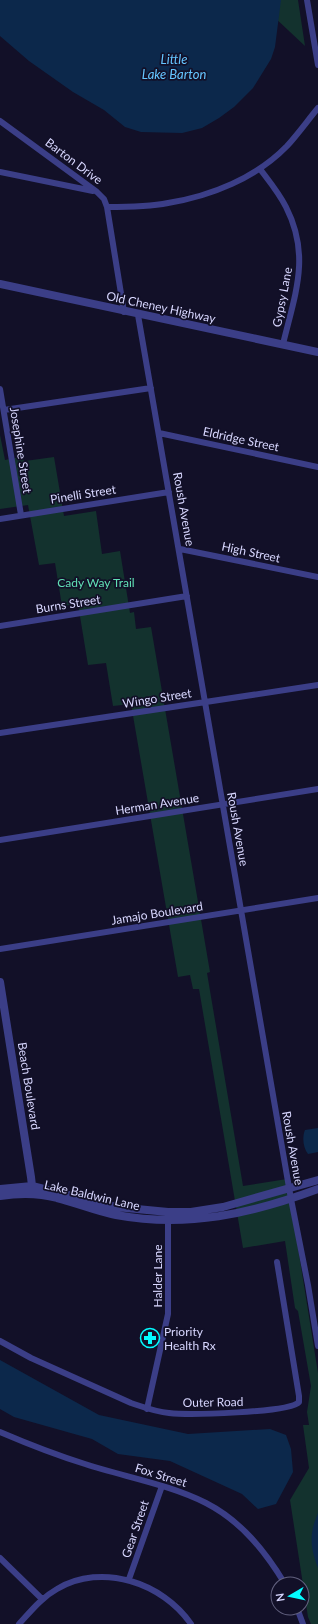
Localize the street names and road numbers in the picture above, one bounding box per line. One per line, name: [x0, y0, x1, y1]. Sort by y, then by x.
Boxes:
street label: Barton Drive: [43, 135, 105, 187]
street label: Gypsy Lane: [269, 266, 295, 328]
street label: Old Cheney Highway: [105, 288, 218, 326]
street label: Josephine Street: [7, 406, 35, 495]
street label: Eldridge Street: [202, 424, 281, 455]
street label: Roush Avenue: [170, 471, 198, 547]
street label: Pinelli Street: [49, 481, 118, 507]
street label: High Street: [220, 538, 282, 566]
street label: Burns Street: [35, 591, 102, 617]
street label: Wingo Street: [121, 685, 193, 711]
street label: Herman Avenue: [114, 790, 200, 818]
street label: Roush Avenue: [224, 791, 252, 867]
street label: Jamajo Boulevard: [110, 898, 204, 928]
street label: Beach Boulevard: [15, 1041, 43, 1131]
street label: Roush Avenue: [279, 1110, 307, 1186]
street label: Lake Baldwin Lane: [43, 1177, 141, 1213]
street label: Halder Lane: [150, 1244, 165, 1308]
street label: Outer Road: [183, 1394, 243, 1410]
street label: Fox Street: [133, 1460, 189, 1490]
street label: Gear Street: [118, 1498, 152, 1560]

